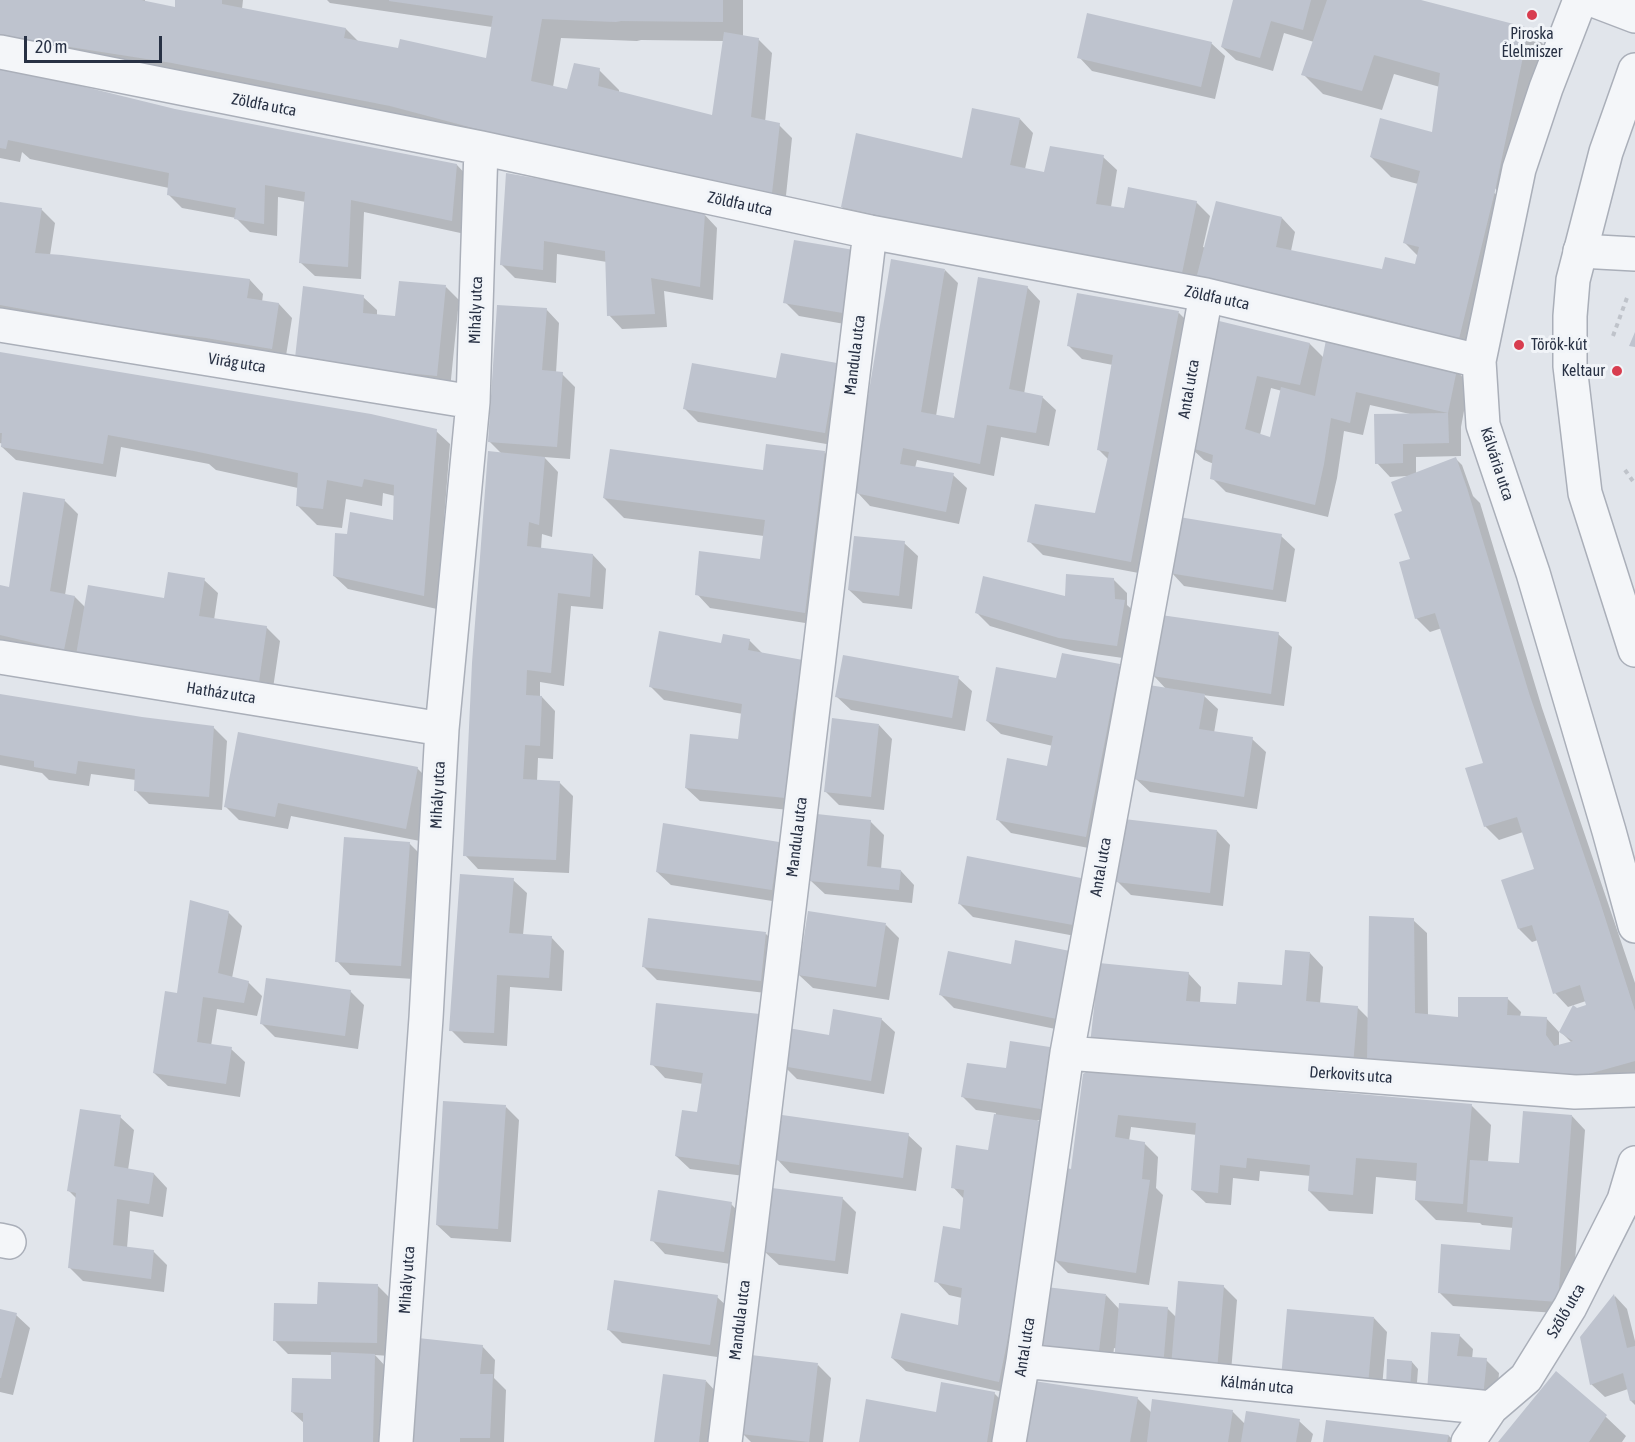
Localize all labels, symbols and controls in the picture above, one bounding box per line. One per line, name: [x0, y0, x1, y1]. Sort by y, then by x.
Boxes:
marker: Piroska Élelmiszer: [1525, 8, 1539, 22]
scale bar: [27, 24, 165, 62]
place label: Piroska Élelmiszer: [1502, 24, 1562, 62]
text: 20 m: [35, 36, 67, 57]
street label: Zöldfa utca: [230, 89, 298, 121]
street label: Zöldfa utca: [706, 188, 774, 220]
street label: Mihály utca: [465, 276, 487, 344]
street label: Zöldfa utca: [1183, 282, 1251, 314]
street label: Mandula utca: [841, 314, 869, 396]
place label: Török-kút: [1531, 335, 1587, 355]
marker: Török-kút: [1512, 338, 1526, 352]
street label: Virág utca: [207, 349, 267, 377]
street label: Antal utca: [1174, 358, 1204, 420]
place label: Keltaur: [1561, 361, 1605, 381]
marker: Keltaur: [1610, 364, 1624, 378]
street label: Kálvária utca: [1476, 425, 1518, 503]
street label: Hatház utca: [185, 678, 257, 708]
street label: Mihály utca: [427, 761, 449, 829]
street label: Mandula utca: [783, 796, 811, 878]
street label: Antal utca: [1086, 836, 1116, 898]
street label: Derkovits utca: [1309, 1063, 1393, 1087]
street label: Mihály utca: [395, 1245, 419, 1315]
street label: Mandula utca: [726, 1279, 754, 1361]
street label: Szőlő utca: [1543, 1281, 1589, 1341]
street label: Antal utca: [1011, 1316, 1039, 1378]
street label: Kálmán utca: [1219, 1372, 1295, 1398]

